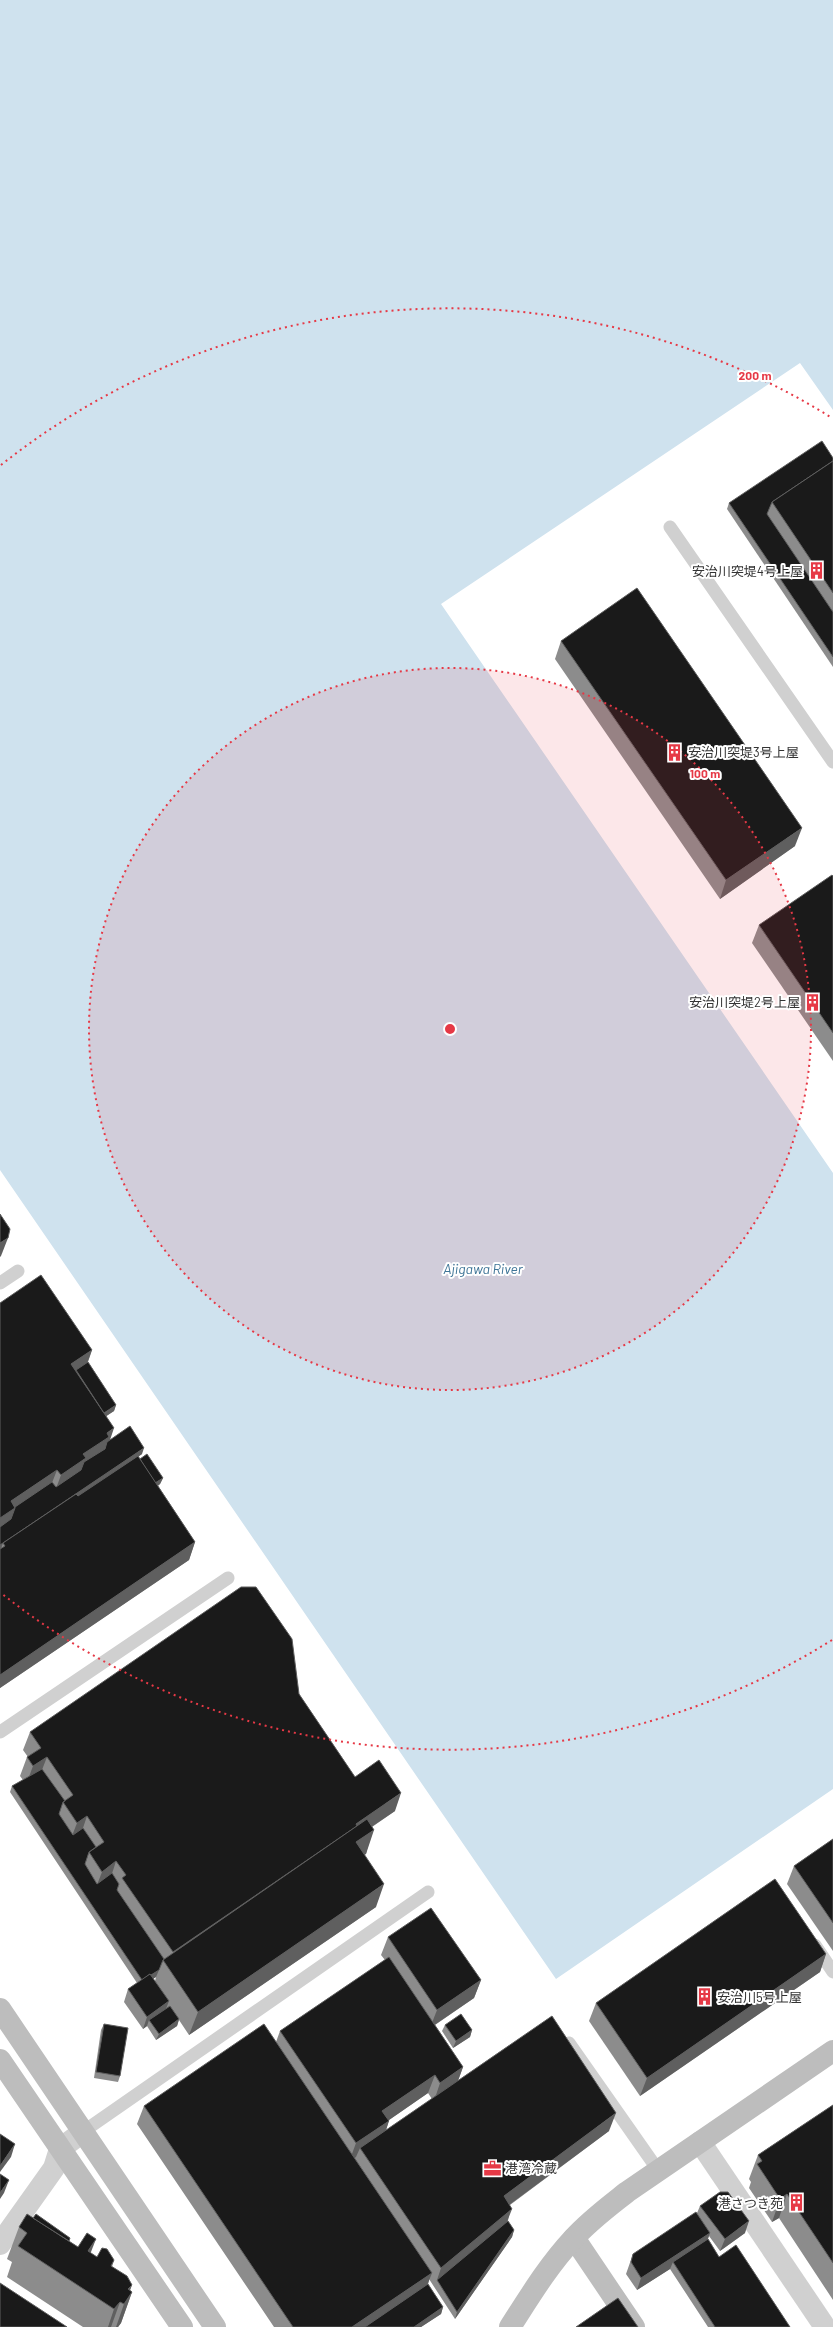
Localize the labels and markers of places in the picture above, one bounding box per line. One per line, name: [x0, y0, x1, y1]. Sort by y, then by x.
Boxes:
building icon: 安治川突堤4号上屋: [806, 561, 826, 581]
place label: 安治川突堤4号上屋: [692, 563, 803, 579]
building icon: 安治川突堤3号上屋: [665, 742, 685, 762]
place label: 安治川突堤3号上屋: [688, 744, 799, 760]
building icon: 安治川突堤2号上屋: [803, 992, 823, 1012]
place label: 安治川突堤2号上屋: [689, 994, 800, 1010]
centre of rings: [443, 1022, 457, 1036]
building icon: 安治川5号上屋: [694, 1987, 714, 2007]
place label: 安治川5号上屋: [717, 1989, 802, 2005]
office icon: 港湾冷蔵: [482, 2158, 502, 2178]
place label: 港湾冷蔵: [505, 2160, 557, 2176]
building icon: 港さつき苑: [786, 2193, 806, 2213]
place label: 港さつき苑: [718, 2195, 783, 2211]

